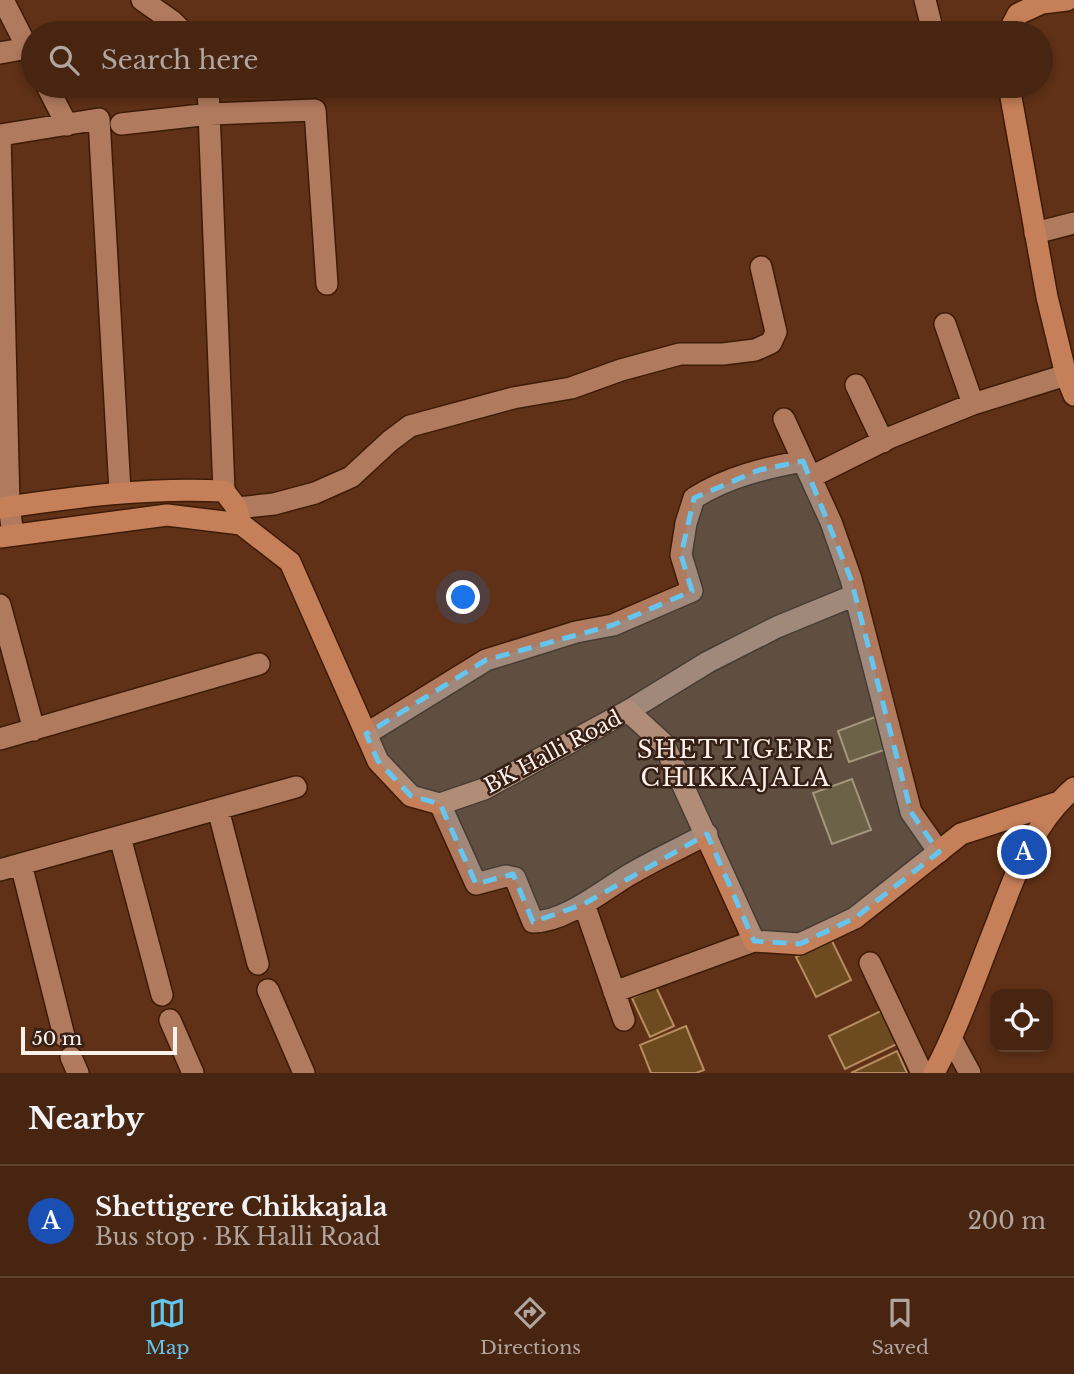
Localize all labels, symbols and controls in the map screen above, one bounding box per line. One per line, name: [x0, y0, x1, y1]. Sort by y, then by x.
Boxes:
search box: [21, 21, 1053, 98]
icon: search: [45, 41, 83, 79]
text: Search here: [101, 44, 258, 76]
your location: [446, 580, 480, 614]
street label: BK Halli Road: [480, 705, 626, 799]
district label: SHETTIGERE CHIKKAJALA: [637, 735, 835, 792]
pin: A: [1001, 826, 1047, 878]
map controls: [990, 989, 1053, 1052]
button: locate: [990, 989, 1053, 1052]
scale bar: [21, 1024, 177, 1056]
text: 50 m: [32, 1027, 82, 1050]
text: Nearby: [28, 1100, 144, 1137]
text: Shettigere Chikkajala: [95, 1191, 388, 1223]
text: A: [42, 1207, 60, 1235]
text: 200 m: [968, 1207, 1046, 1235]
text: Bus stop · BK Halli Road: [95, 1223, 381, 1251]
tab: Map: [145, 1294, 189, 1359]
tab: Directions: [480, 1294, 581, 1359]
tab: Saved: [871, 1294, 929, 1359]

